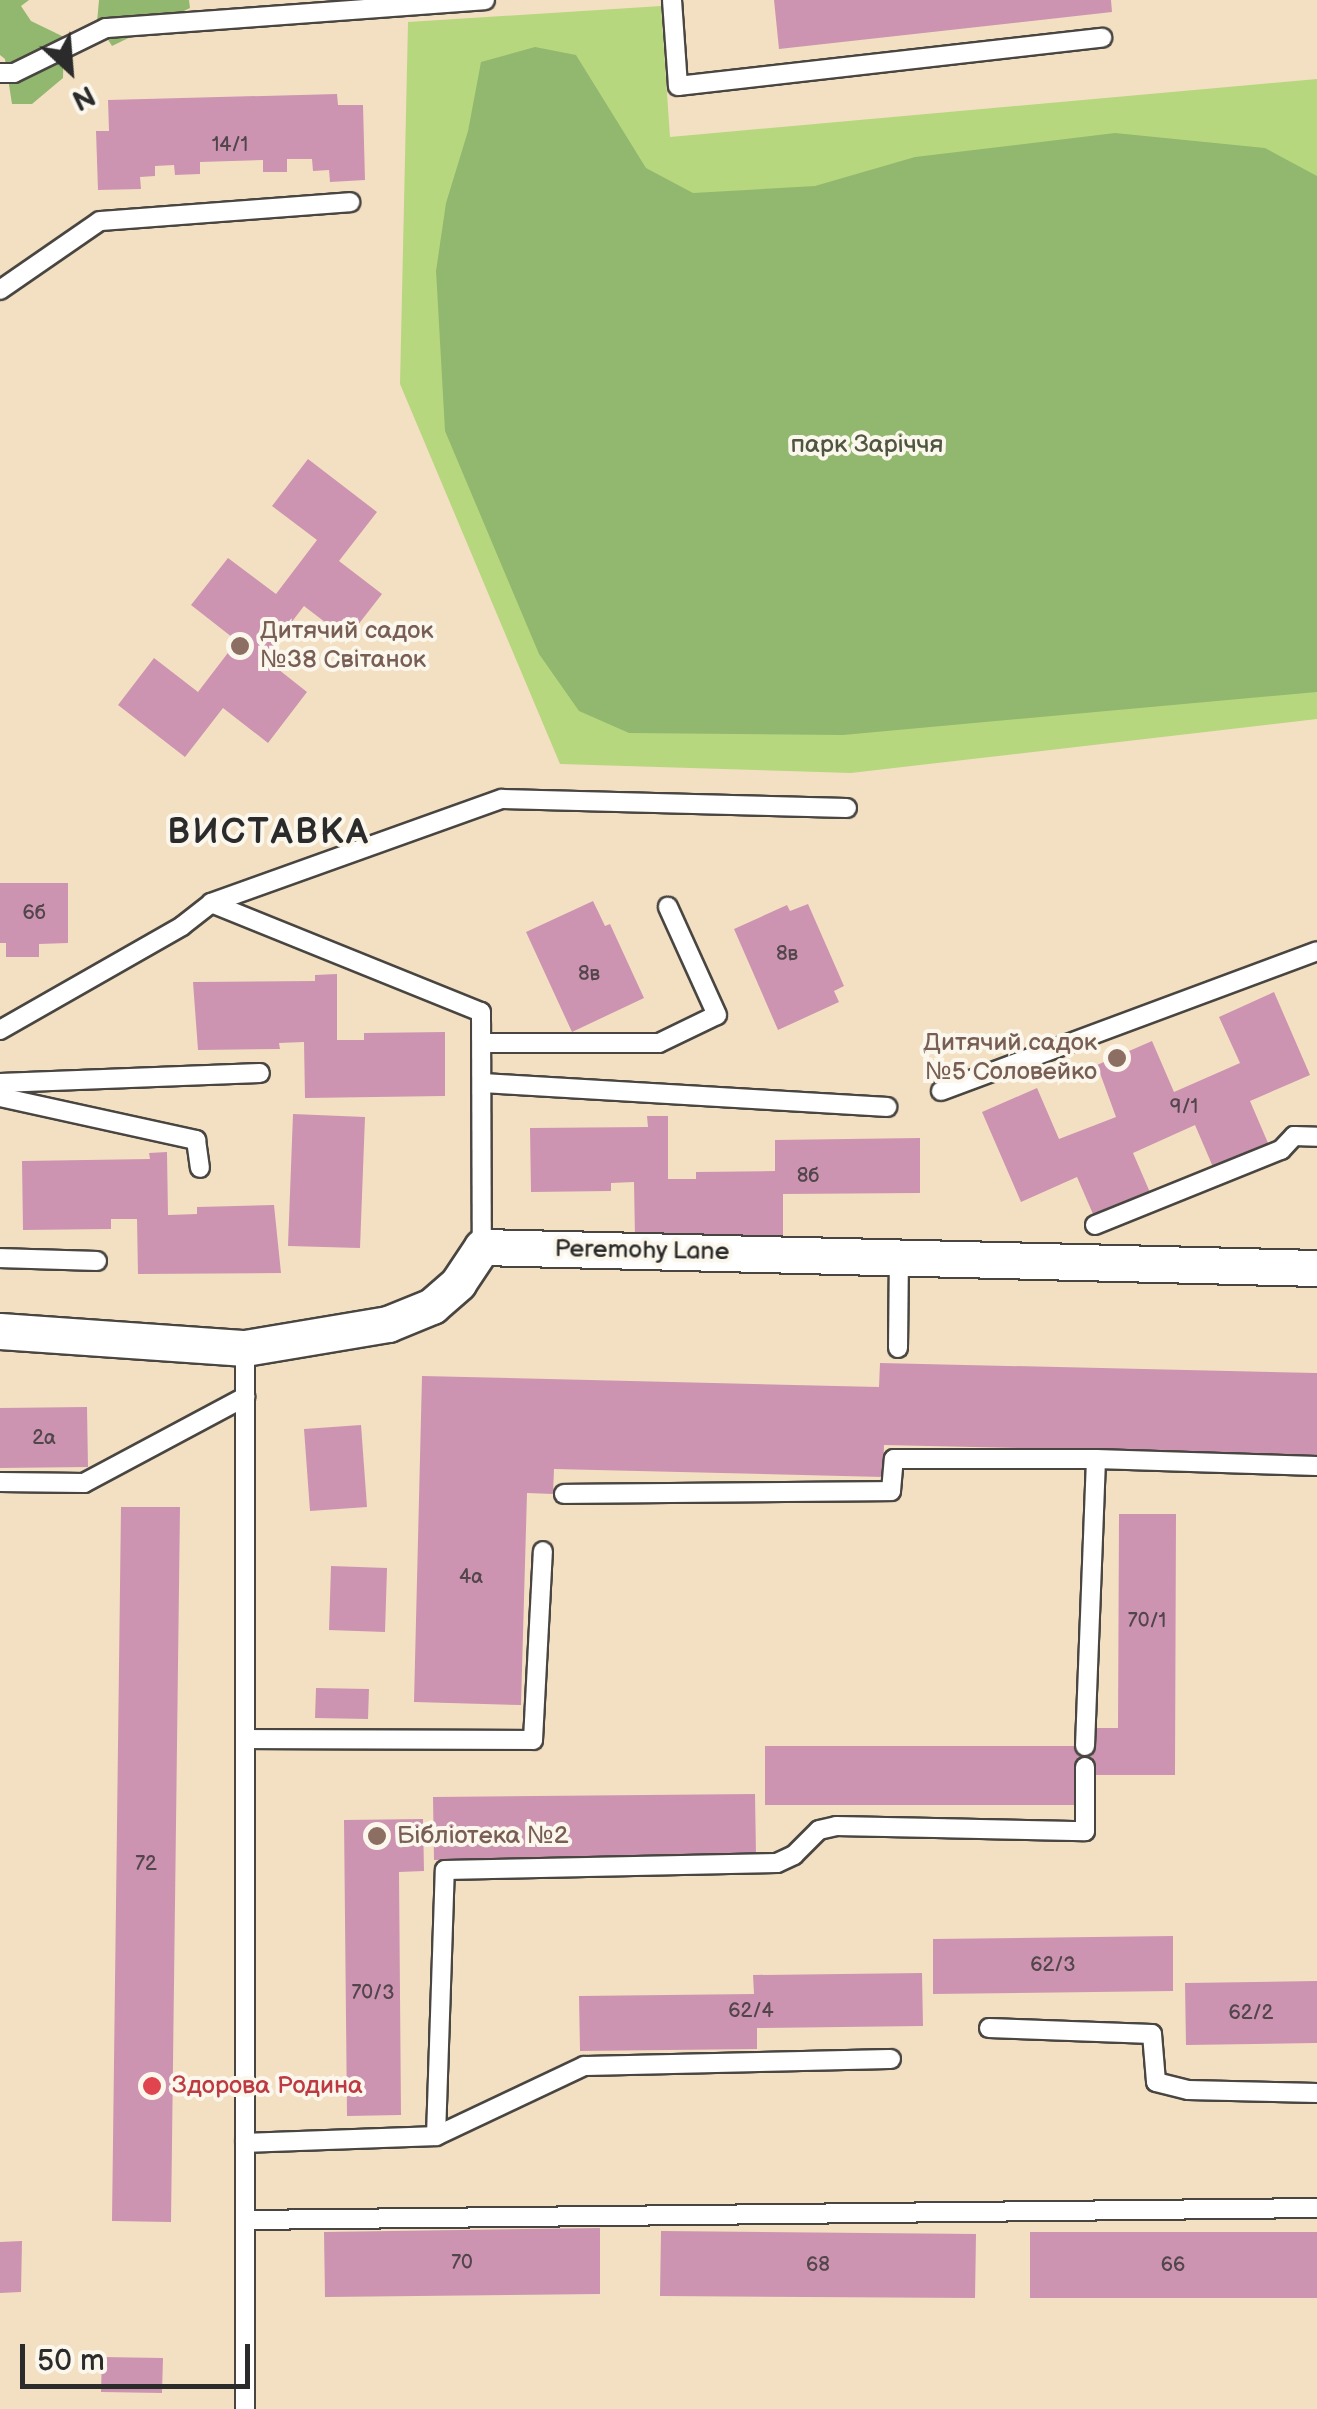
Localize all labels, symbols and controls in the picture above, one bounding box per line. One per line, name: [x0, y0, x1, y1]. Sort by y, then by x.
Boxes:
north arrow: [20, 20, 120, 120]
text: N: [67, 78, 100, 117]
house number: 14/1: [212, 133, 248, 157]
park label: парк Заріччя: [791, 430, 943, 460]
place label: Дитячий садок №38 Світанок: [260, 617, 434, 676]
marker: Дитячий садок №38 Світанок: [229, 635, 251, 657]
district label: ВИСТАВКА: [168, 812, 370, 854]
house number: 6б: [22, 901, 46, 925]
house number: 8в: [776, 942, 798, 966]
house number: 8в: [578, 962, 600, 986]
place label: Дитячий садок №5 Соловейко: [923, 1029, 1097, 1088]
marker: Дитячий садок №5 Соловейко: [1106, 1047, 1128, 1069]
house number: 9/1: [1170, 1095, 1198, 1119]
house number: 8б: [797, 1164, 819, 1188]
street label: Peremohy Lane: [554, 1234, 730, 1268]
house number: 2а: [32, 1426, 56, 1450]
house number: 4а: [459, 1565, 483, 1589]
house number: 70/1: [1128, 1609, 1166, 1633]
place label: Бібліотека №2: [397, 1821, 569, 1851]
marker: Бібліотека №2: [366, 1825, 388, 1847]
house number: 72: [135, 1852, 157, 1876]
house number: 62/3: [1030, 1953, 1076, 1977]
house number: 70/3: [352, 1981, 394, 2005]
house number: 62/4: [728, 1999, 774, 2023]
house number: 62/2: [1229, 2001, 1273, 2025]
place label: Здорова Родина: [172, 2071, 363, 2101]
marker: Здорова Родина: [141, 2075, 163, 2097]
house number: 70: [451, 2251, 473, 2275]
house number: 68: [806, 2253, 830, 2277]
house number: 66: [1161, 2253, 1185, 2277]
scale bar: [25, 2324, 255, 2386]
text: 50 m: [37, 2343, 105, 2379]

